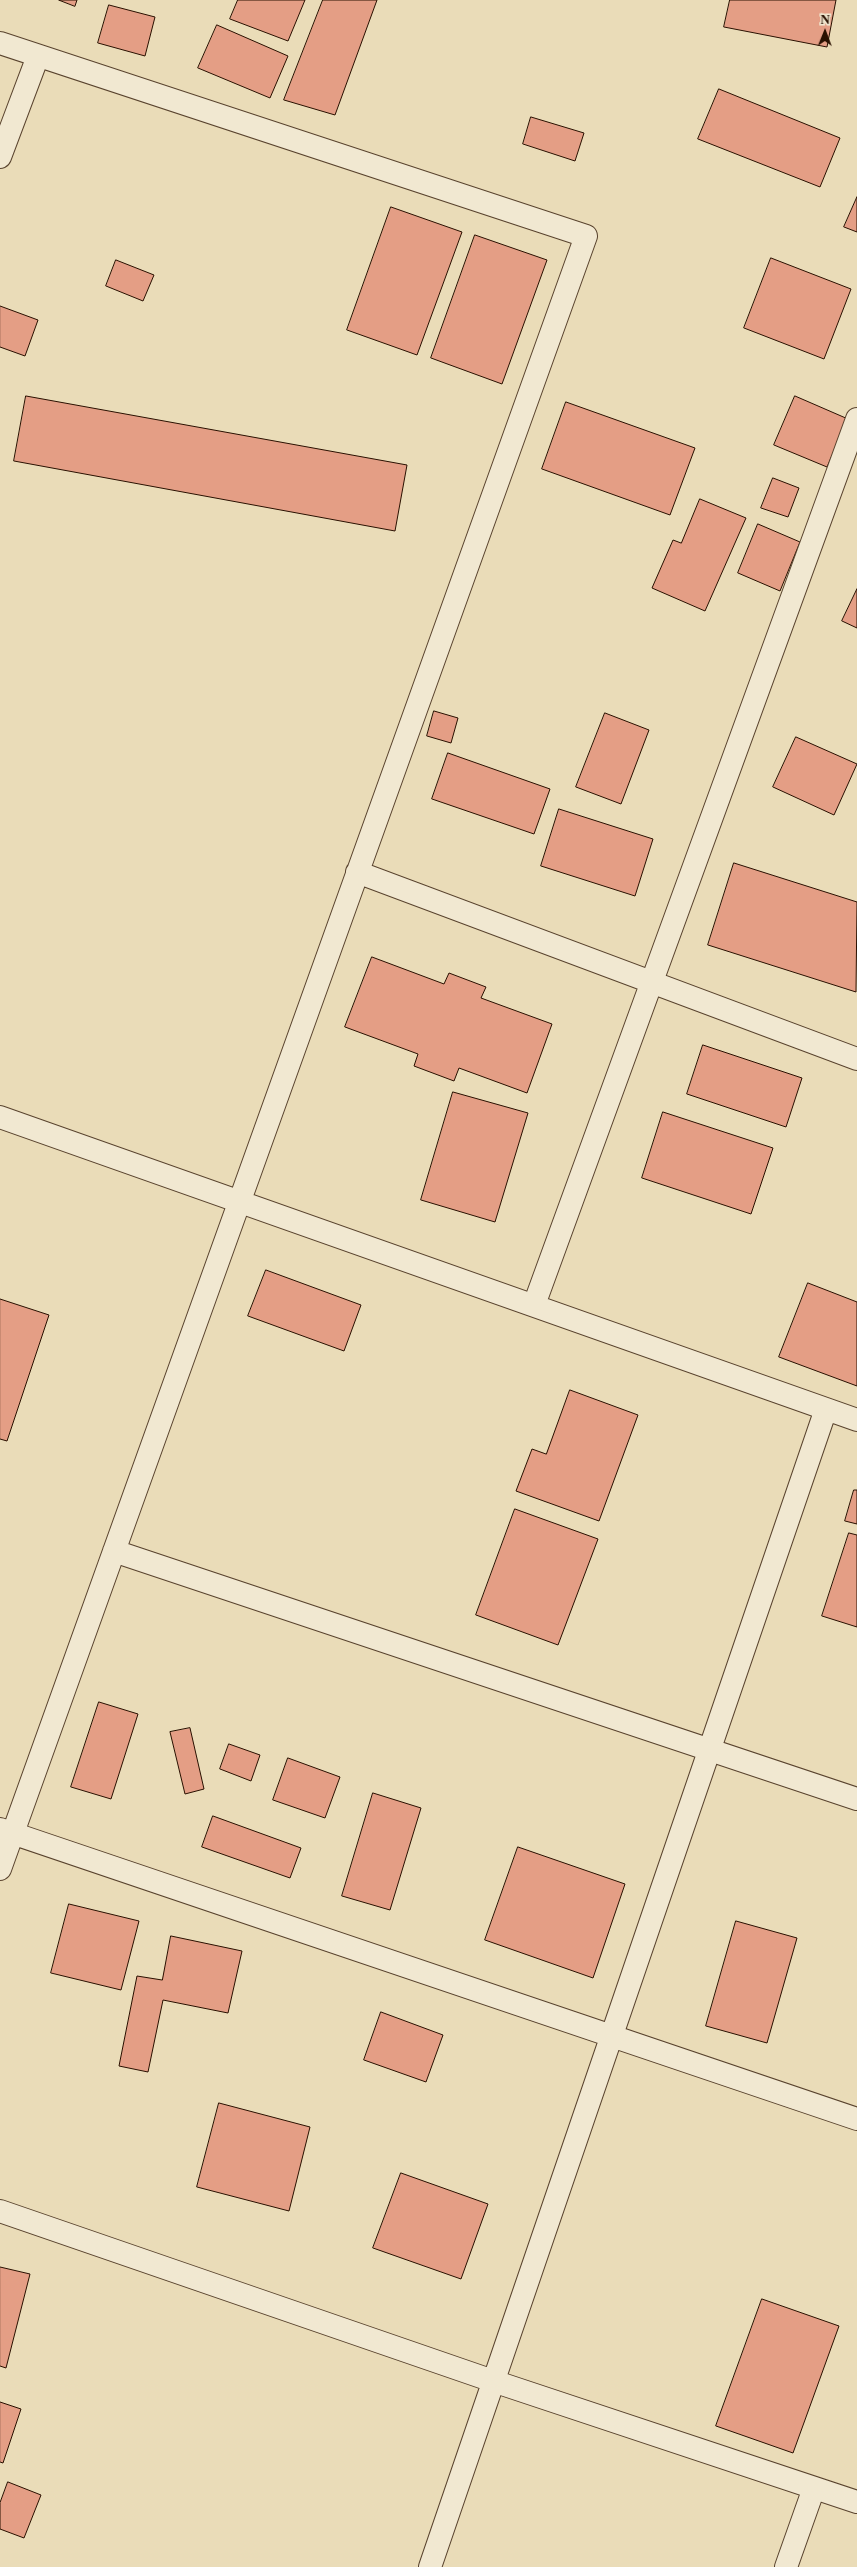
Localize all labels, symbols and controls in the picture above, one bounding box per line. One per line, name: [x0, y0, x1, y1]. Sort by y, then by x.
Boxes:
north arrow: [805, 12, 845, 52]
text: N: [820, 13, 830, 27]

